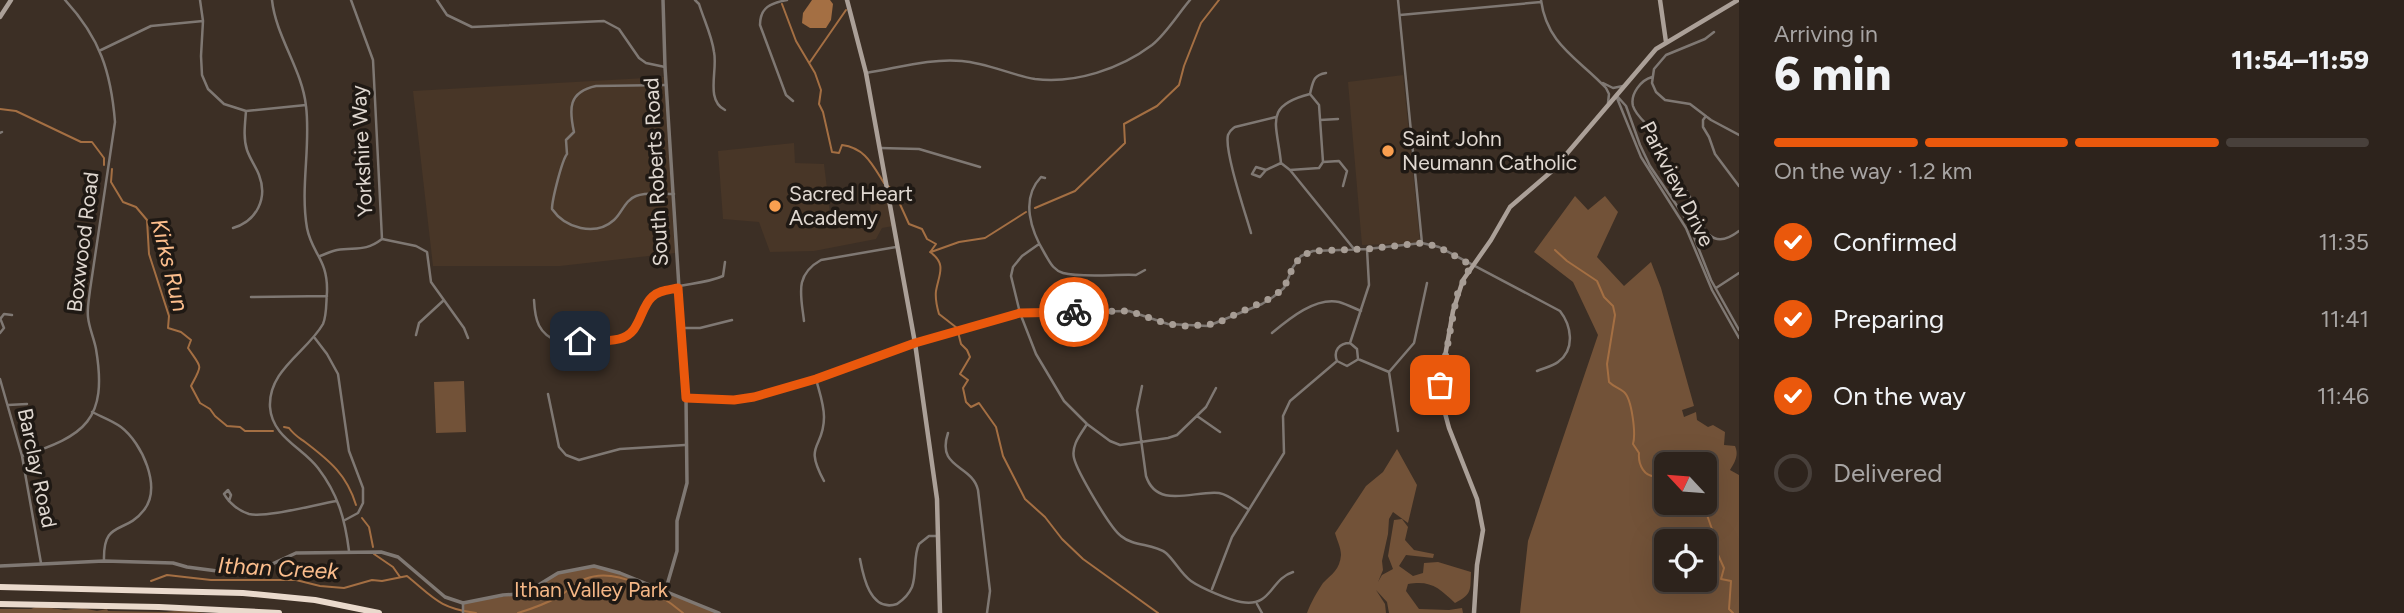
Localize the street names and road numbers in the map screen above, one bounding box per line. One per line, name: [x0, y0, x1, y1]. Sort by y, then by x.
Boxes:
street label: South Roberts Road: [638, 77, 673, 267]
street label: Yorkshire Way: [346, 85, 377, 218]
street label: Parkview Drive: [1635, 117, 1720, 251]
street label: Boxwood Road: [61, 170, 104, 314]
street label: Barclay Road: [13, 406, 62, 530]

